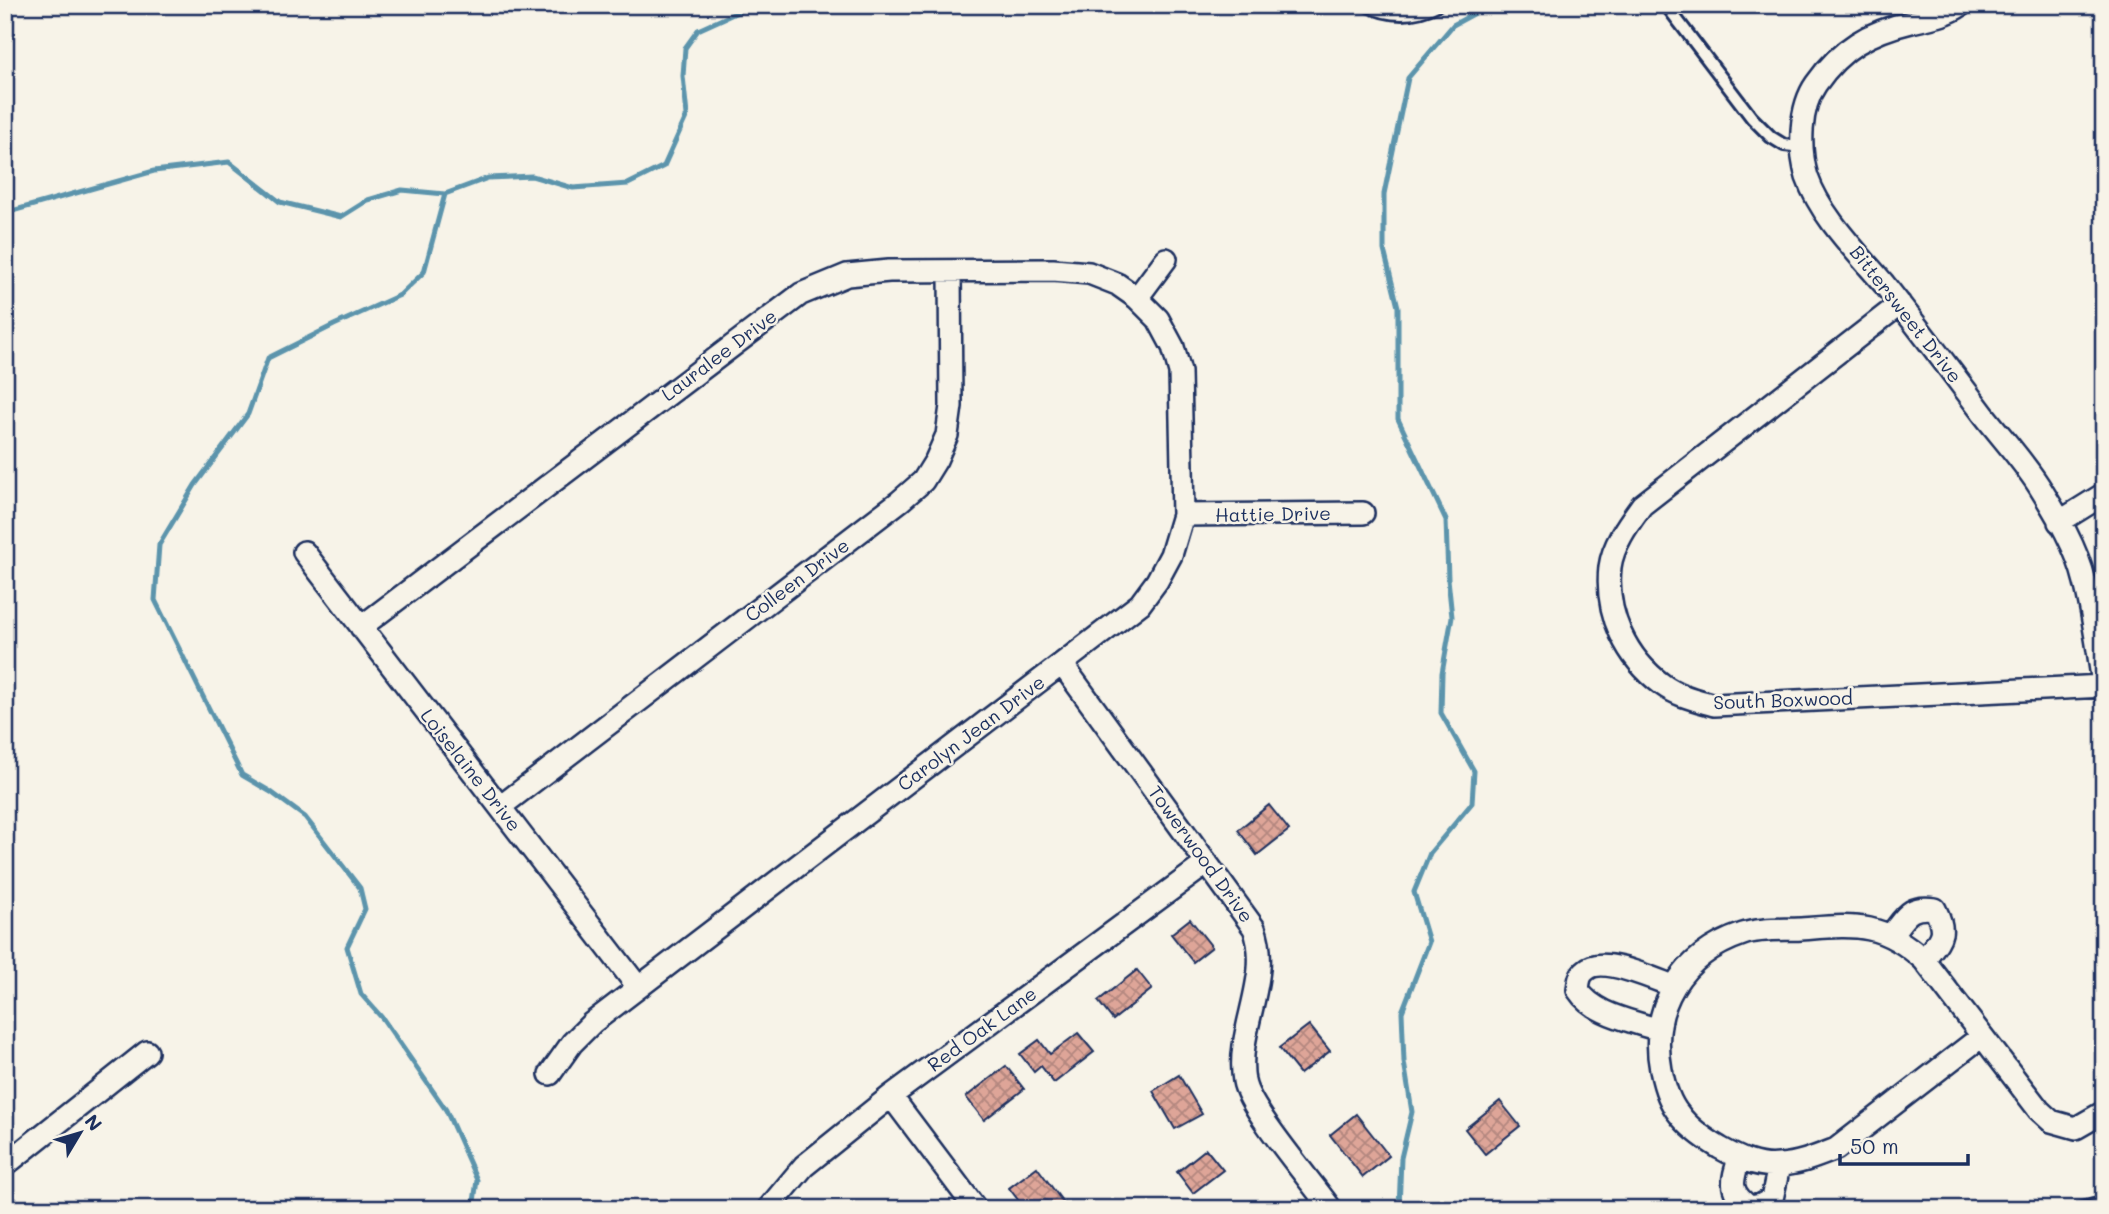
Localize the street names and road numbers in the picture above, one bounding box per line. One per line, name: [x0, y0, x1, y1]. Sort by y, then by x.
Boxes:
street label: Bittersweet Drive: [1845, 240, 1968, 388]
street label: Lauralee Drive: [656, 303, 781, 406]
street label: Hattie Drive: [1215, 500, 1331, 527]
street label: Colleen Drive: [739, 532, 854, 627]
street label: Carolyn Jean Drive: [892, 669, 1049, 796]
street label: South Boxwood: [1713, 685, 1853, 714]
street label: Loiselaine Drive: [416, 703, 527, 836]
street label: Towerwood Drive: [1143, 780, 1260, 927]
street label: Red Oak Lane: [922, 980, 1041, 1077]

